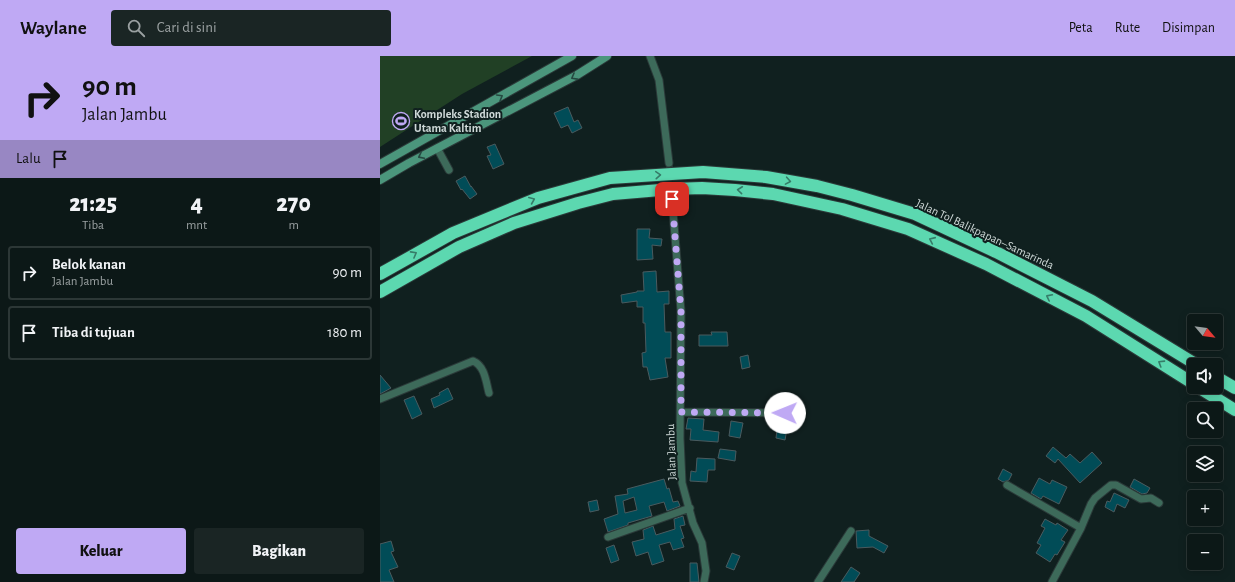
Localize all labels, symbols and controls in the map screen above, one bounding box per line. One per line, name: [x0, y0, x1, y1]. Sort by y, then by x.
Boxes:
search box: [111, 10, 391, 46]
icon: search: [125, 17, 147, 39]
text: Waylane: [20, 19, 87, 38]
text: Cari di sini: [157, 20, 217, 35]
text: Peta: [1069, 21, 1093, 35]
text: Rute: [1115, 21, 1140, 35]
text: Disimpan: [1162, 21, 1215, 35]
icon: right: [16, 72, 68, 124]
one-way arrow: [571, 72, 578, 79]
text: 90 m: [82, 73, 137, 101]
one-way arrow: [495, 94, 503, 101]
text: Jalan Jambu: [82, 106, 167, 124]
place label: Kompleks Stadion Utama Kaltim: [414, 108, 501, 134]
sports icon: Kompleks Stadion Utama Kaltim: [391, 111, 411, 131]
icon: arrive: [49, 148, 71, 170]
text: Lalu: [16, 151, 41, 166]
one-way arrow: [418, 151, 426, 159]
one-way arrow: [655, 170, 661, 179]
one-way arrow: [785, 176, 791, 185]
pin: [655, 182, 689, 216]
one-way arrow: [737, 186, 743, 195]
icon: arrive: [661, 188, 683, 210]
text: 21:25: [69, 192, 117, 216]
text: 4: [190, 192, 203, 216]
text: 270: [276, 192, 311, 216]
one-way arrow: [528, 197, 535, 205]
street label: Jalan Tol Balikpapan–Samarinda: [914, 197, 1056, 271]
text: Tiba: [82, 219, 104, 232]
text: mnt: [186, 219, 207, 232]
text: m: [288, 219, 299, 232]
one-way arrow: [929, 237, 937, 245]
one-way arrow: [410, 252, 417, 259]
text: Belok kanan: [52, 257, 126, 272]
icon: right: [18, 262, 40, 284]
text: 90 m: [333, 265, 362, 280]
text: Jalan Jambu: [52, 275, 113, 288]
one-way arrow: [1046, 294, 1054, 302]
north arrow: [1187, 314, 1223, 350]
map controls: [1187, 314, 1223, 570]
icon: arrive: [18, 322, 40, 344]
text: Tiba di tujuan: [52, 325, 135, 340]
text: 180 m: [327, 325, 362, 340]
button: sound: [1187, 358, 1223, 394]
one-way arrow: [1158, 361, 1165, 368]
position arrow: [764, 392, 806, 434]
button: search: [1187, 402, 1223, 438]
street label: Jalan Jambu: [664, 424, 678, 480]
button: layers: [1187, 446, 1223, 482]
button: +: [1187, 490, 1223, 526]
button: Keluar: [16, 528, 186, 574]
button: Bagikan: [194, 528, 364, 574]
button: −: [1187, 534, 1223, 570]

